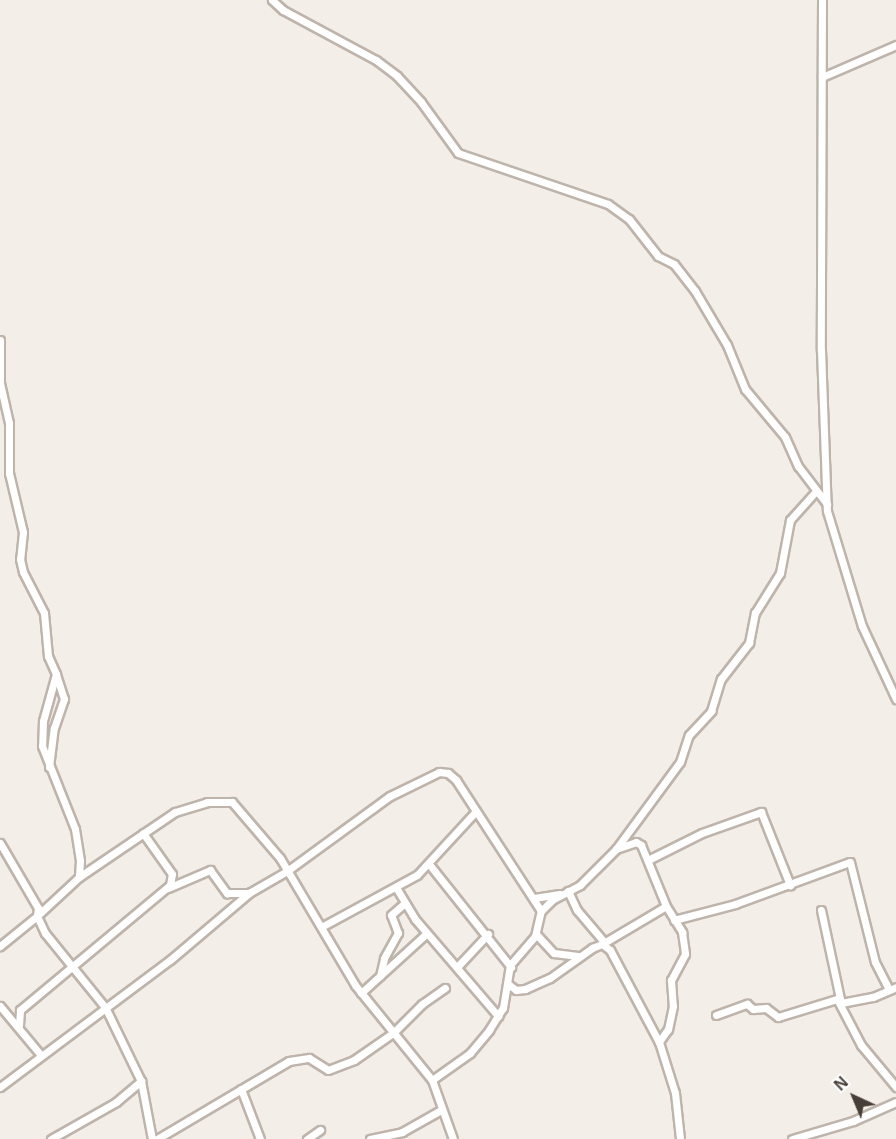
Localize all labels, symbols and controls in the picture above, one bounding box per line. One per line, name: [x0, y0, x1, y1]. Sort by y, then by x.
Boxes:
north arrow: [824, 1067, 884, 1127]
text: N: [831, 1074, 851, 1094]

